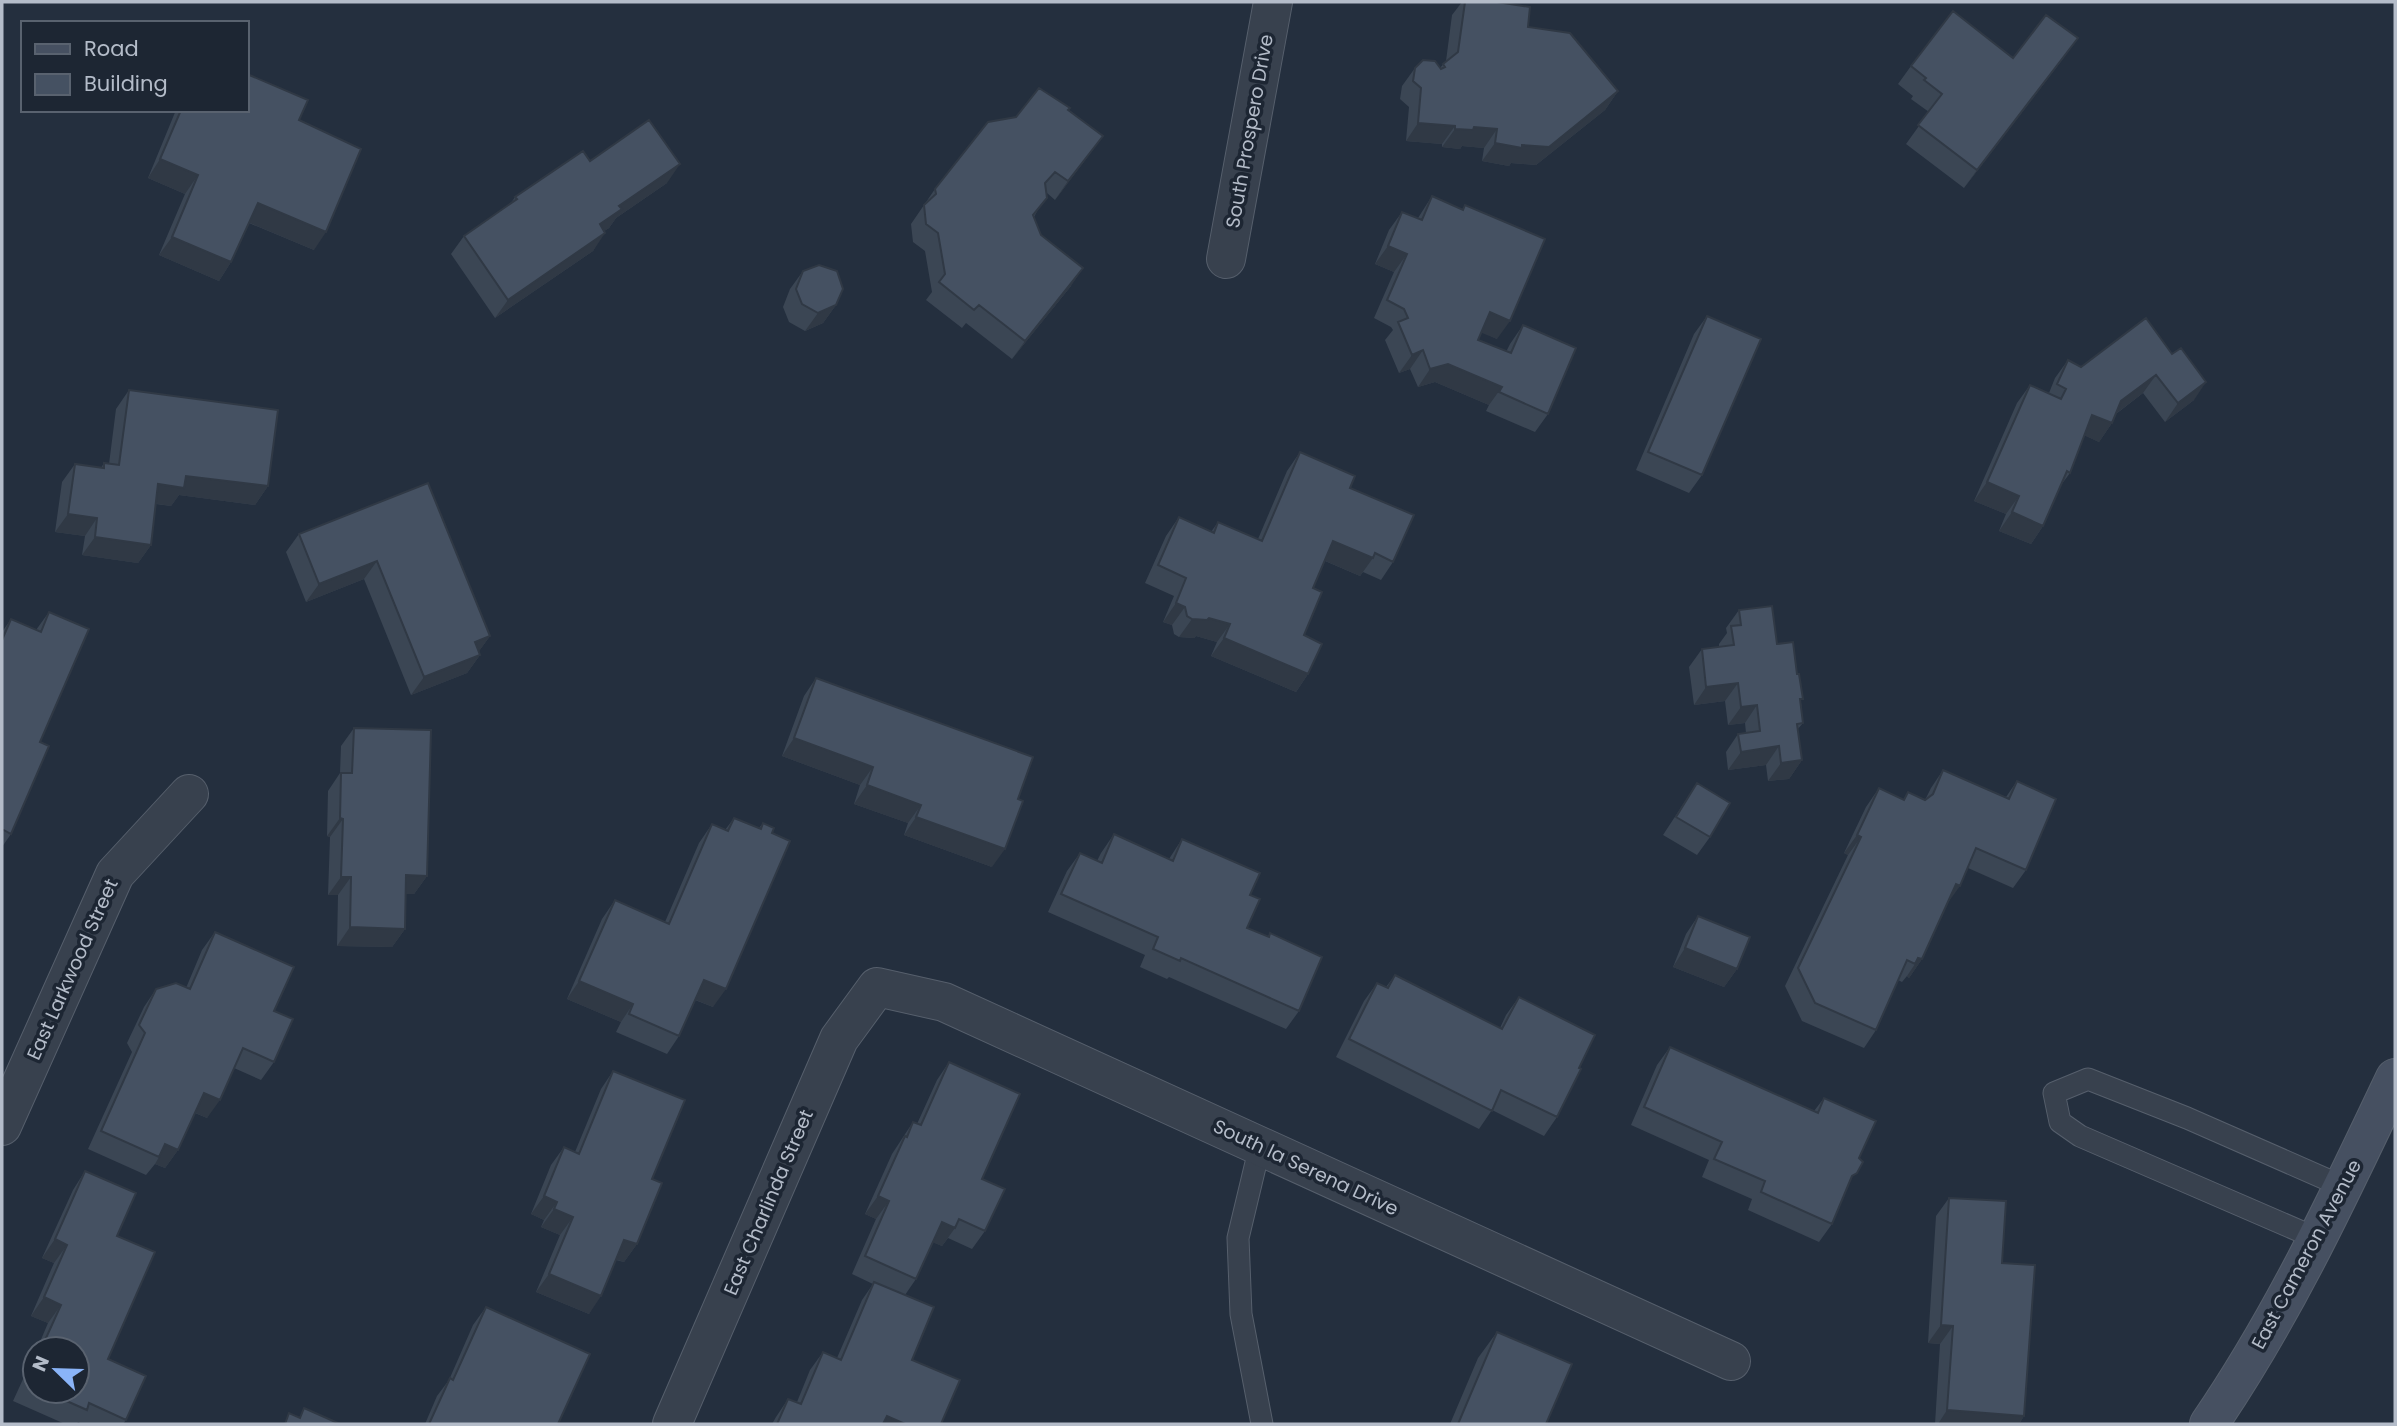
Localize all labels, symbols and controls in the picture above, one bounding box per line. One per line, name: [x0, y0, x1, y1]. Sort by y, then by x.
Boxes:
legend: [21, 21, 248, 112]
street label: South Prospero Drive: [1219, 32, 1280, 230]
text: Road: [84, 34, 139, 63]
text: Building: [84, 69, 168, 98]
street label: East Larkwood Street: [20, 874, 125, 1064]
street label: East Charlinda Street: [717, 1105, 820, 1299]
street label: South la Serena Drive: [1209, 1113, 1403, 1222]
street label: East Cameron Avenue: [2245, 1155, 2368, 1354]
north arrow: [21, 1335, 91, 1405]
text: N: [26, 1352, 56, 1375]

